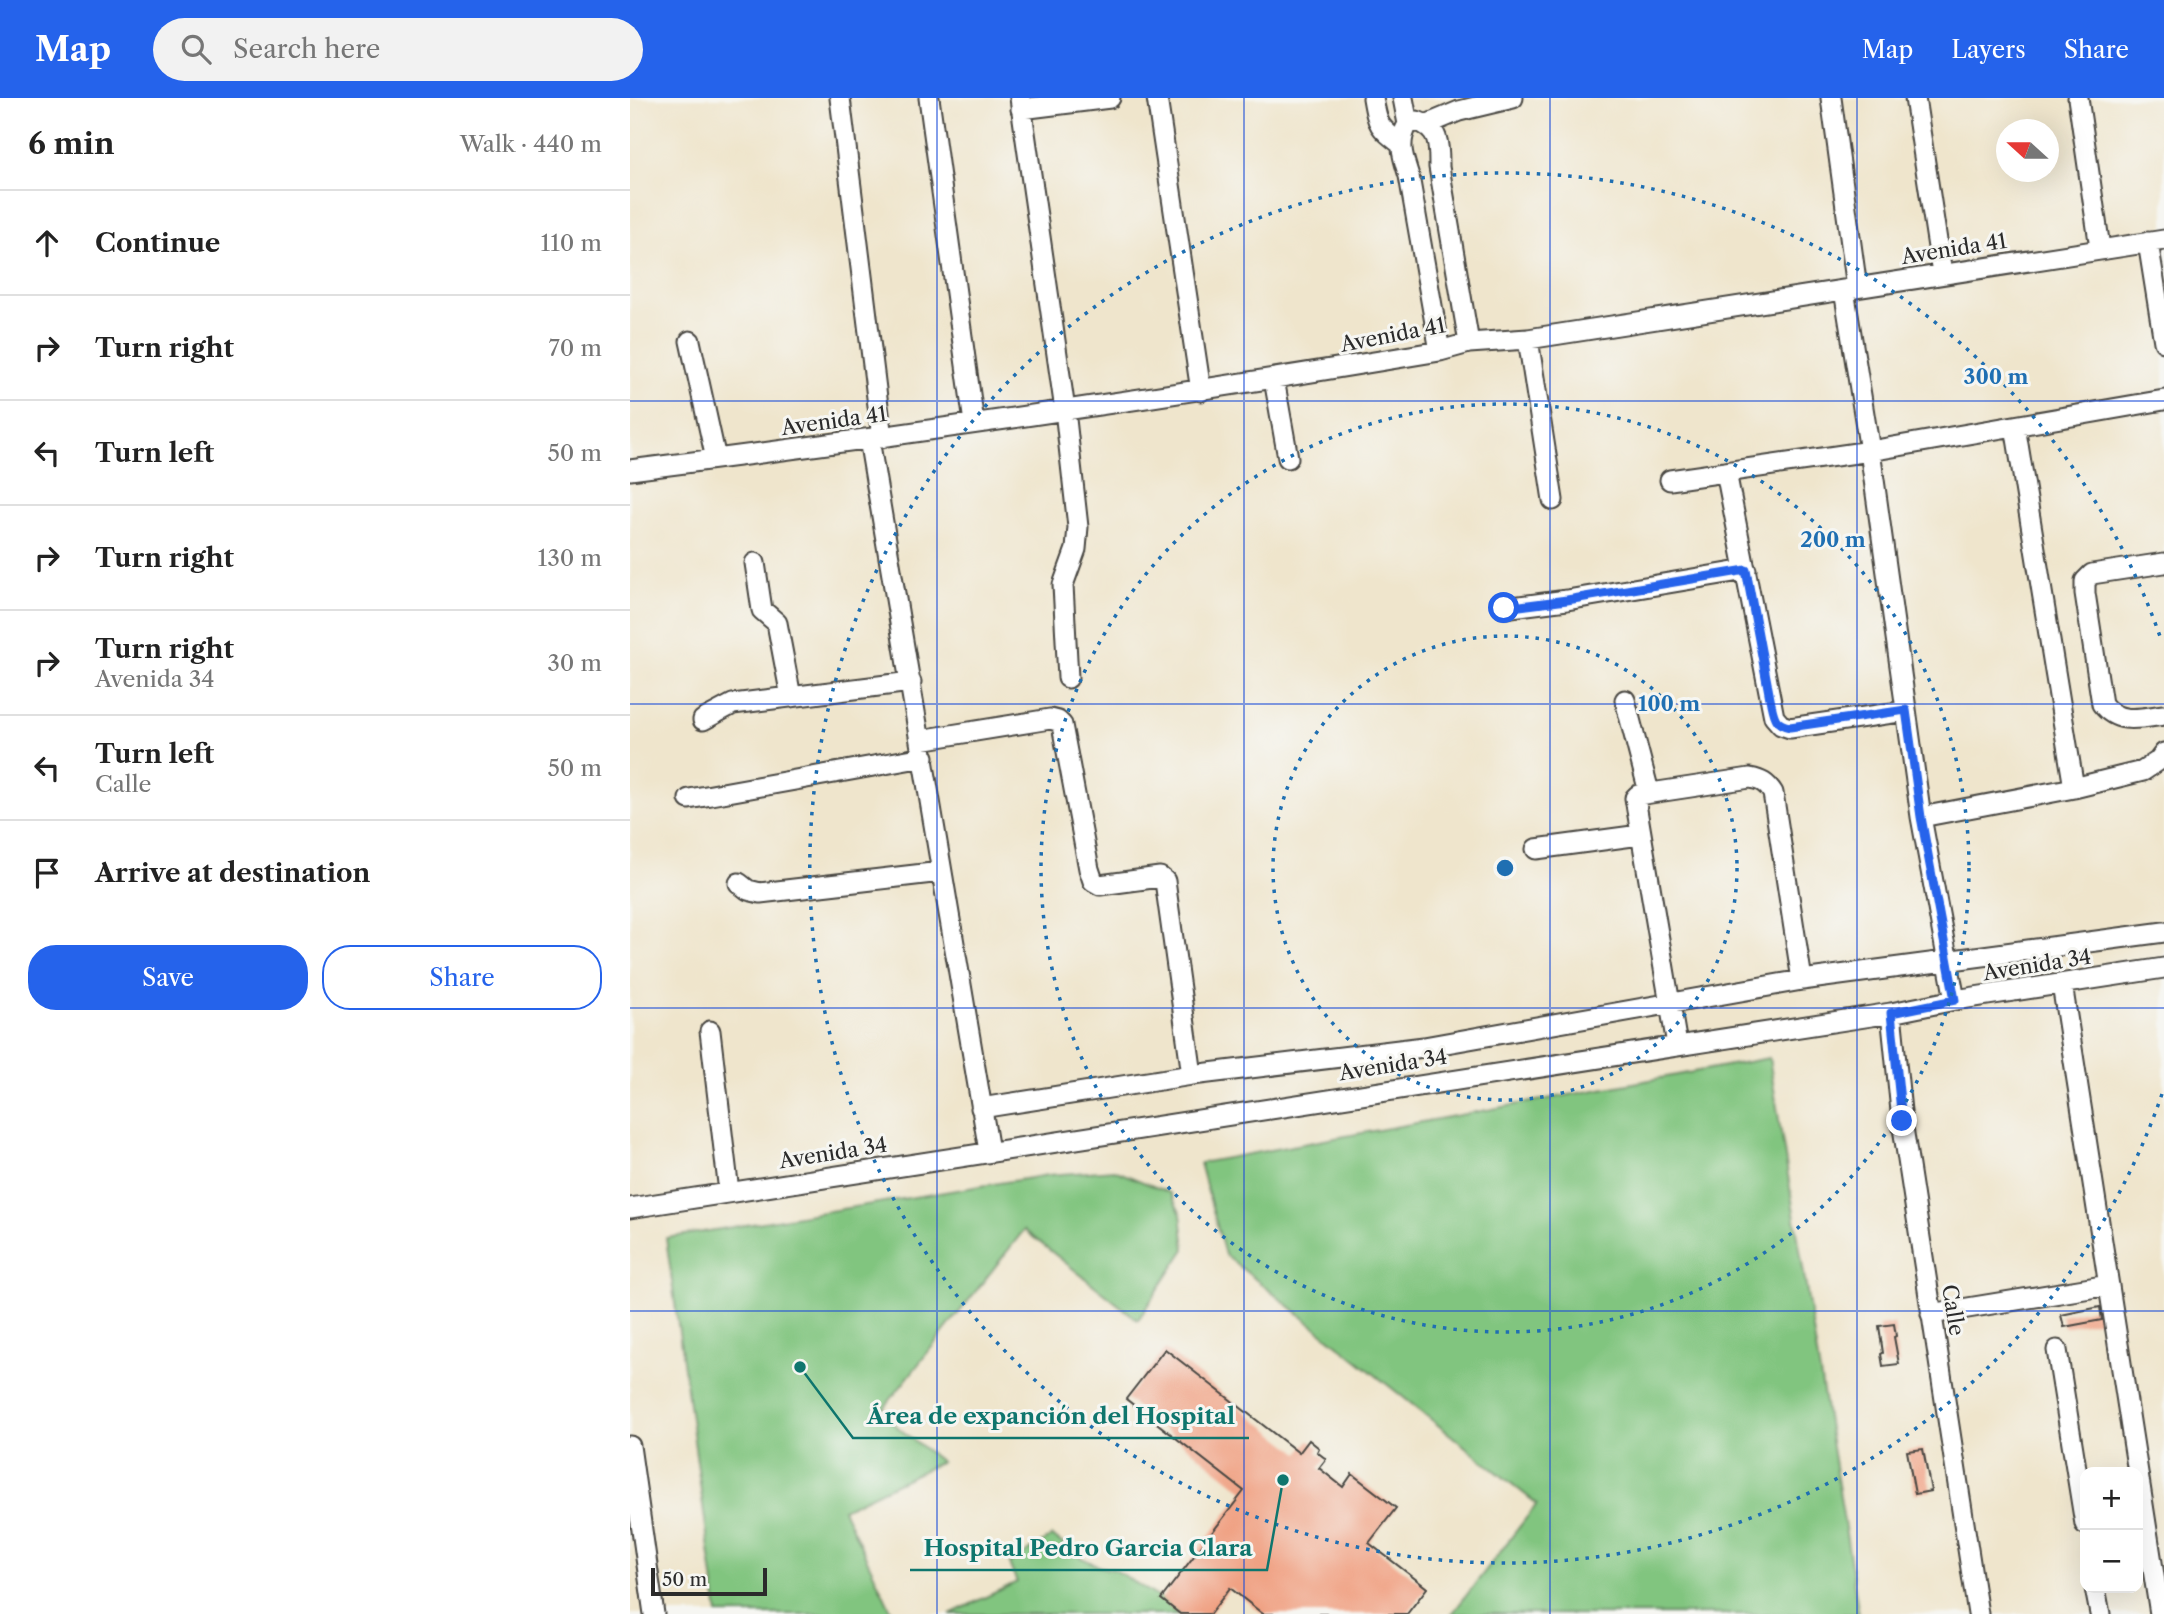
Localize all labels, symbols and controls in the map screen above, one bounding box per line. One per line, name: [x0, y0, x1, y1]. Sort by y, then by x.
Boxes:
search box: [153, 18, 643, 81]
text: Map: [35, 29, 111, 70]
icon: search: [177, 30, 215, 68]
text: Search here: [233, 33, 380, 65]
text: Map: [1862, 35, 1913, 64]
text: Layers: [1951, 35, 2026, 64]
text: Share: [2064, 35, 2129, 64]
north arrow: [1996, 119, 2059, 182]
text: 6 min: [28, 125, 115, 162]
text: Walk · 440 m: [460, 130, 602, 158]
icon: ahead: [28, 224, 66, 262]
text: Continue: [95, 227, 220, 259]
street label: Avenida 41: [1898, 228, 2009, 269]
text: 110 m: [541, 229, 602, 257]
street label: Avenida 41: [1337, 312, 1448, 357]
icon: right: [28, 329, 66, 367]
text: Turn right: [95, 332, 234, 364]
text: 70 m: [549, 334, 602, 362]
text: 300 m: [1964, 364, 2028, 389]
street label: Avenida 41: [778, 401, 889, 440]
icon: left: [28, 434, 66, 472]
text: Turn left: [95, 437, 214, 469]
text: 50 m: [547, 439, 602, 467]
text: 200 m: [1800, 527, 1866, 552]
icon: right: [28, 539, 66, 577]
text: Turn right: [95, 542, 234, 574]
text: 130 m: [538, 544, 602, 572]
route start: [1488, 592, 1519, 623]
text: Turn right: [95, 633, 234, 665]
icon: right: [28, 644, 66, 682]
text: 30 m: [547, 649, 602, 677]
text: Avenida 34: [95, 665, 215, 693]
text: 100 m: [1638, 691, 1700, 716]
text: Turn left: [95, 738, 214, 770]
icon: left: [28, 749, 66, 787]
text: 50 m: [547, 754, 602, 782]
text: Calle: [95, 770, 151, 798]
icon: arrive: [28, 854, 66, 892]
centre of rings: [1493, 856, 1517, 880]
text: Arrive at destination: [95, 857, 370, 889]
street label: Avenida 34: [1980, 944, 2093, 986]
button: Save: [28, 945, 308, 1010]
button: Share: [322, 945, 602, 1010]
street label: Avenida 34: [1336, 1044, 1449, 1086]
route end: [1886, 1105, 1917, 1136]
street label: Avenida 34: [776, 1132, 889, 1174]
street label: Calle: [1937, 1283, 1970, 1337]
callout: Área de expanción del Hospital: [853, 1394, 1249, 1438]
text: Área de expanción del Hospital: [866, 1402, 1235, 1430]
map controls: [2080, 1467, 2143, 1593]
button: +: [2080, 1467, 2143, 1530]
callout: Hospital Pedro Garcia Clara: [910, 1526, 1267, 1570]
button: −: [2080, 1530, 2143, 1593]
text: Hospital Pedro Garcia Clara: [923, 1534, 1253, 1562]
scale bar: [651, 1565, 766, 1597]
text: 50 m: [662, 1568, 707, 1591]

